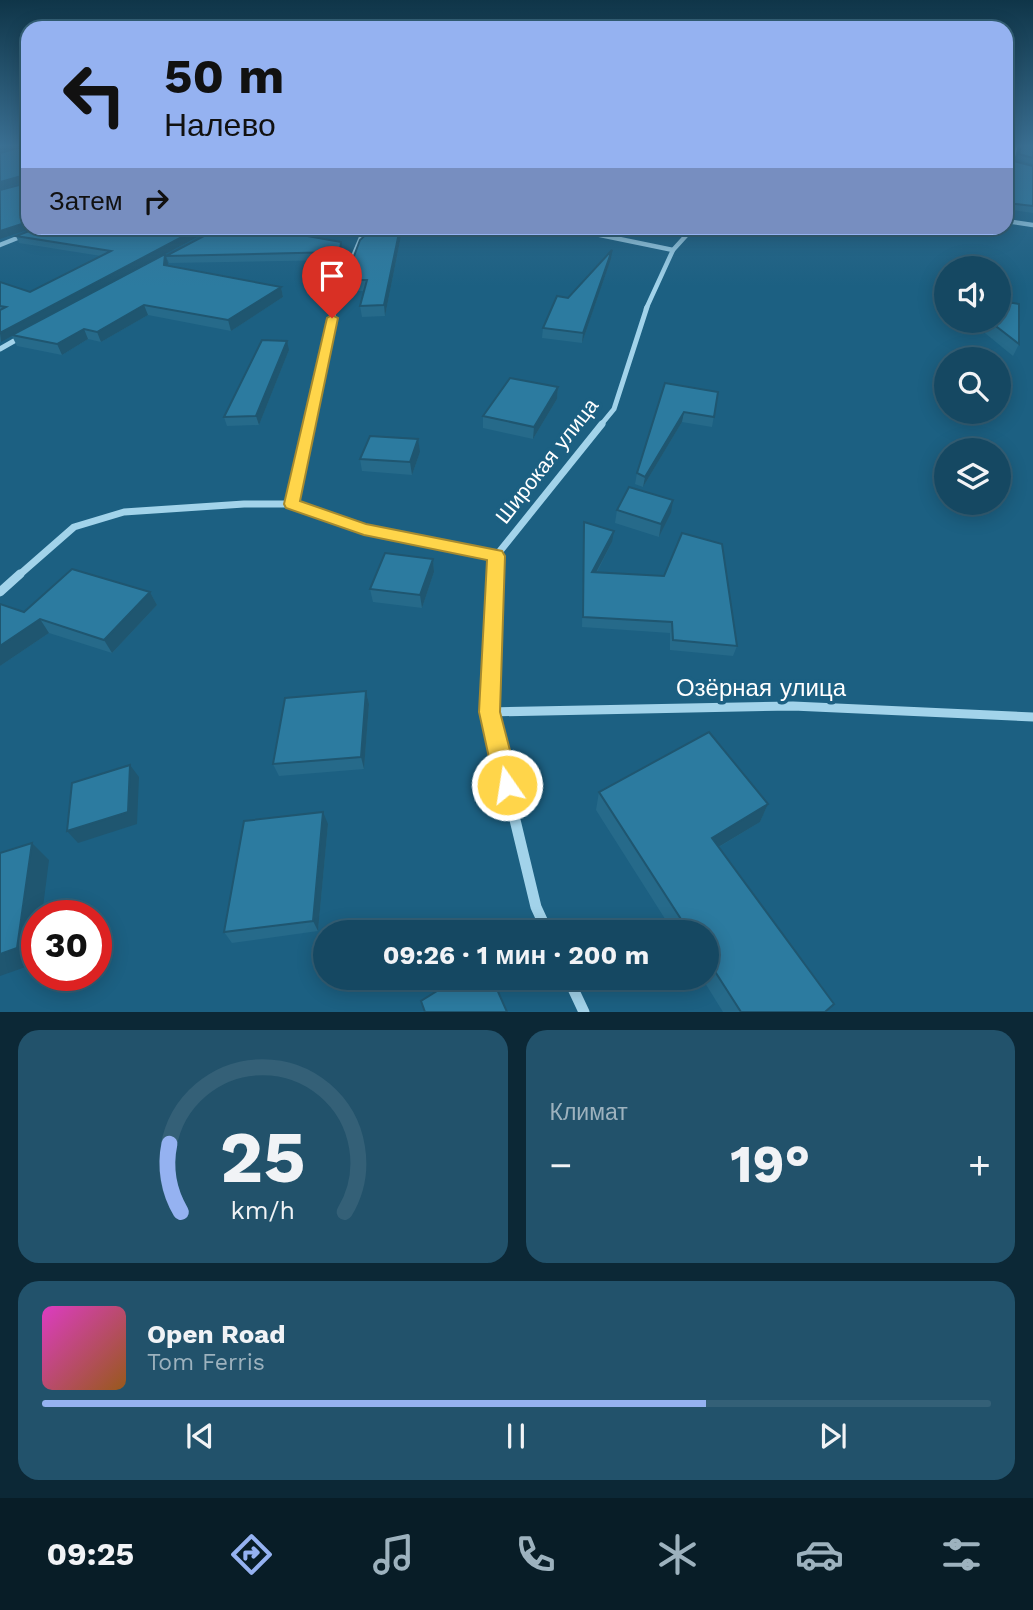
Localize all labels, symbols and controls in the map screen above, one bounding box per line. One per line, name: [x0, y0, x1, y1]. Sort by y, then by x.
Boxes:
text: 50 m: [164, 47, 284, 105]
icon: left: [49, 49, 140, 140]
text: Налево: [164, 106, 276, 144]
icon: right: [137, 182, 175, 220]
text: Затем: [49, 186, 123, 216]
pin: [302, 246, 362, 318]
map controls: [934, 256, 1011, 515]
button: sound: [934, 256, 1011, 333]
icon: arrive: [313, 257, 351, 295]
button: search: [934, 347, 1011, 424]
street label: Широкая улица: [490, 393, 603, 528]
button: layers: [934, 438, 1011, 515]
street label: Озёрная улица: [676, 674, 847, 702]
position arrow: [470, 748, 544, 822]
speed limit sign: 30: [21, 900, 112, 991]
text: 09:26 · 1 мин · 200 m: [383, 940, 649, 970]
text: Климат: [550, 1099, 628, 1126]
text: 25: [220, 1115, 306, 1201]
text: 19°: [730, 1134, 810, 1195]
text: −: [550, 1143, 572, 1187]
text: +: [968, 1143, 991, 1187]
text: km/h: [231, 1196, 295, 1225]
text: Open Road: [147, 1319, 285, 1349]
text: Tom Ferris: [147, 1349, 265, 1376]
icon: previous: [181, 1417, 219, 1455]
icon: pause: [497, 1417, 535, 1455]
icon: next: [814, 1417, 852, 1455]
icon: directions: [227, 1530, 276, 1579]
icon: music: [369, 1530, 418, 1579]
icon: phone: [511, 1530, 560, 1579]
icon: climate: [653, 1530, 702, 1579]
icon: car: [795, 1530, 844, 1579]
icon: filters: [937, 1530, 986, 1579]
text: 09:25: [47, 1535, 134, 1573]

